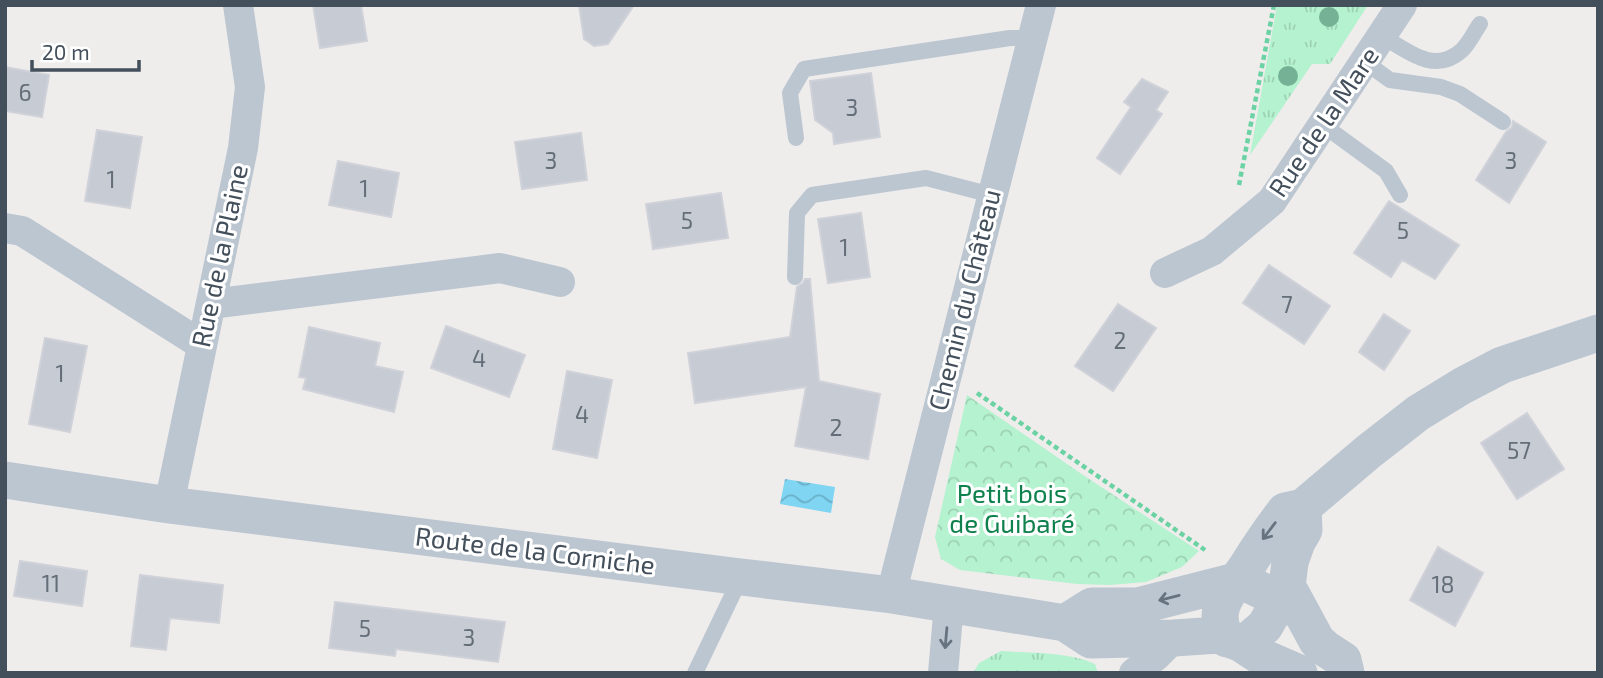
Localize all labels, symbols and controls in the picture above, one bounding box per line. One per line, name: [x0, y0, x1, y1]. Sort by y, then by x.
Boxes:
scale bar: [32, 28, 138, 72]
text: 20 m: [42, 39, 90, 64]
street label: Rue de la Mare: [1261, 40, 1384, 202]
house number: 6: [18, 78, 32, 106]
house number: 3: [846, 93, 858, 121]
house number: 3: [545, 146, 557, 174]
house number: 3: [1505, 146, 1517, 174]
street label: Rue de la Plaine: [184, 162, 253, 350]
house number: 1: [106, 165, 116, 193]
house number: 1: [359, 174, 369, 202]
street label: Chemin du Château: [921, 186, 1006, 413]
house number: 5: [681, 206, 693, 234]
house number: 5: [1397, 216, 1409, 244]
house number: 1: [839, 233, 849, 261]
house number: 7: [1281, 290, 1293, 318]
house number: 2: [1114, 326, 1126, 354]
house number: 4: [472, 344, 486, 372]
house number: 1: [55, 359, 65, 387]
house number: 4: [575, 400, 589, 428]
house number: 2: [830, 413, 842, 441]
house number: 57: [1507, 436, 1531, 464]
park label: Petit bois de Guibaré: [949, 477, 1075, 538]
street label: Route de la Corniche: [414, 519, 657, 580]
one-way arrow: [1262, 521, 1277, 540]
house number: 11: [42, 569, 60, 597]
house number: 18: [1431, 570, 1455, 598]
one-way arrow: [1158, 593, 1180, 606]
house number: 5: [359, 614, 371, 642]
house number: 3: [463, 623, 475, 651]
one-way arrow: [939, 626, 952, 649]

